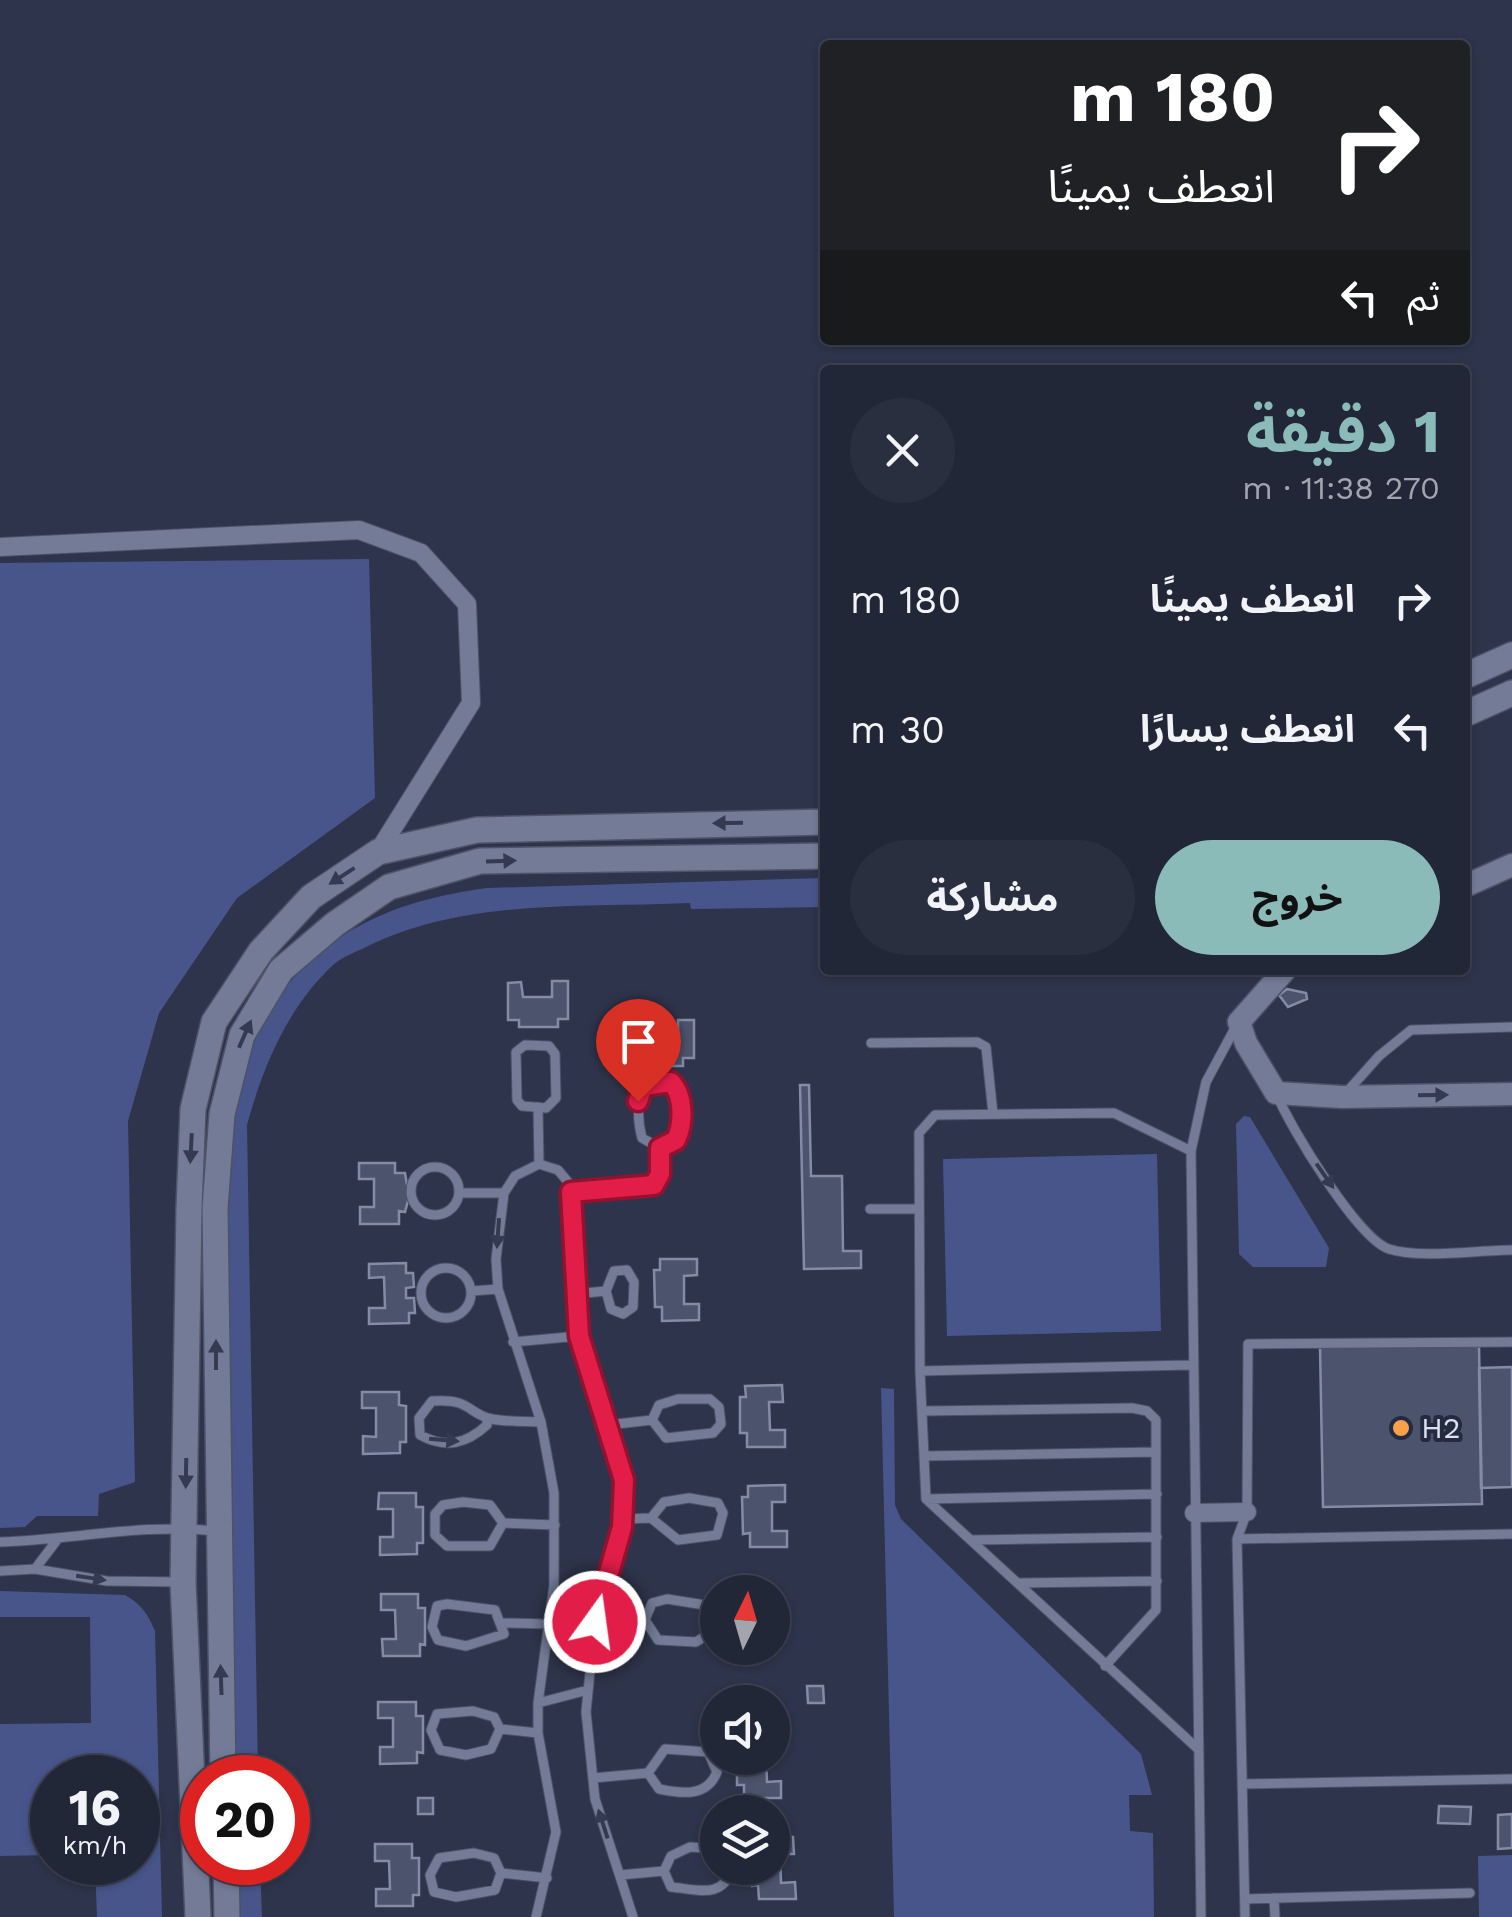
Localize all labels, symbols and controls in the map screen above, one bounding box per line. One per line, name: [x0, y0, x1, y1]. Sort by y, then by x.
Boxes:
text: 180 m: [1070, 56, 1275, 138]
icon: right: [1310, 80, 1440, 210]
text: انعطف يمينًا: [1047, 160, 1275, 213]
icon: left: [1332, 270, 1387, 325]
text: ثم: [1407, 275, 1440, 319]
text: 1 دقيقة: [1246, 396, 1440, 467]
button: close: [850, 398, 955, 503]
text: 270 m · 11:38: [1242, 469, 1440, 507]
icon: right: [1385, 573, 1440, 628]
text: انعطف يمينًا: [1150, 577, 1355, 621]
text: 180 m: [850, 578, 961, 622]
icon: left: [1385, 703, 1440, 758]
text: انعطف يسارًا: [1140, 707, 1355, 751]
text: 30 m: [850, 708, 945, 752]
one-way arrow: [711, 815, 743, 831]
button: مشاركة: [850, 840, 1135, 955]
button: خروج: [1155, 840, 1440, 955]
one-way arrow: [485, 852, 517, 868]
one-way arrow: [329, 867, 356, 885]
pin: [596, 999, 681, 1102]
icon: arrive: [611, 1014, 666, 1069]
one-way arrow: [237, 1019, 253, 1049]
one-way arrow: [1418, 1087, 1450, 1103]
one-way arrow: [183, 1133, 199, 1165]
one-way arrow: [1315, 1163, 1335, 1190]
one-way arrow: [489, 1217, 505, 1249]
one-way arrow: [208, 1339, 224, 1371]
place label: H2: [1421, 1410, 1461, 1445]
marker: H2: [1390, 1417, 1412, 1439]
one-way arrow: [429, 1433, 460, 1449]
one-way arrow: [177, 1458, 193, 1490]
position arrow: [543, 1570, 647, 1674]
one-way arrow: [76, 1571, 108, 1587]
north arrow: [700, 1575, 790, 1665]
map controls: [700, 1575, 790, 1885]
one-way arrow: [212, 1664, 228, 1696]
button: sound: [700, 1685, 790, 1775]
speed limit sign: 20: [180, 1755, 310, 1885]
text: 16: [69, 1778, 121, 1837]
button: layers: [700, 1795, 790, 1885]
one-way arrow: [594, 1809, 609, 1839]
text: km/h: [63, 1831, 127, 1860]

